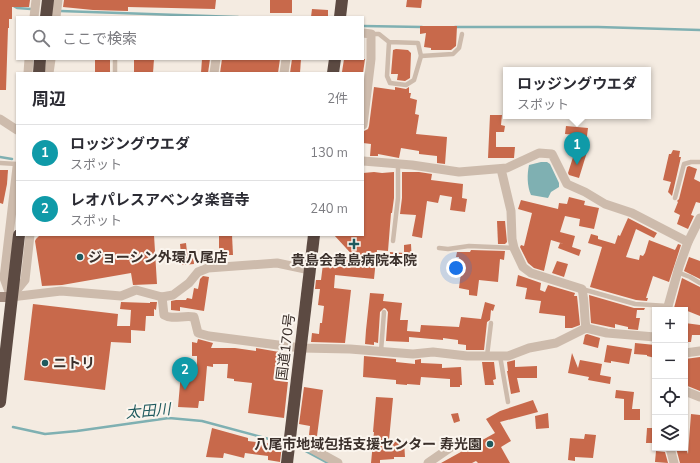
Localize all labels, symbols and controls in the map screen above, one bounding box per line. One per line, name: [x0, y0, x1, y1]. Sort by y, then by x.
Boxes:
search box: [16, 16, 364, 60]
icon: search: [30, 27, 52, 49]
text: ここで検索: [62, 29, 137, 49]
popup: [503, 67, 651, 119]
text: ロッジングウエダ: [517, 74, 637, 94]
text: 周辺: [32, 88, 66, 111]
text: 2件: [327, 90, 348, 108]
text: スポット: [517, 96, 569, 114]
pin: 1: [564, 132, 590, 165]
text: ロッジングウエダ: [70, 134, 190, 154]
text: 1: [41, 144, 49, 162]
text: 130 m: [310, 144, 348, 162]
text: スポット: [70, 156, 122, 174]
text: レオパレスアベンタ楽音寺: [70, 190, 250, 210]
text: 2: [41, 200, 49, 218]
text: 240 m: [310, 200, 348, 218]
text: スポット: [70, 212, 122, 230]
marker: 貴島会貴島病院本院: [348, 238, 360, 250]
place label: ジョーシン外環八尾店: [88, 248, 228, 267]
place label: 貴島会貴島病院本院: [291, 251, 417, 270]
marker: ジョーシン外環八尾店: [75, 252, 85, 262]
your location: [446, 258, 466, 278]
map controls: [652, 307, 688, 451]
button: +: [652, 307, 688, 343]
street label: 国道170号: [272, 312, 300, 382]
button: −: [652, 343, 688, 379]
place label: ニトリ: [53, 354, 95, 373]
pin: 2: [172, 357, 198, 390]
marker: ニトリ: [40, 358, 50, 368]
button: locate: [652, 379, 688, 415]
water label: 太田川: [125, 399, 173, 423]
button: layers: [652, 415, 688, 451]
place label: 八尾市地域包括支援センター 寿光園: [254, 435, 482, 454]
marker: 八尾市地域包括支援センター 寿光園: [485, 439, 495, 449]

